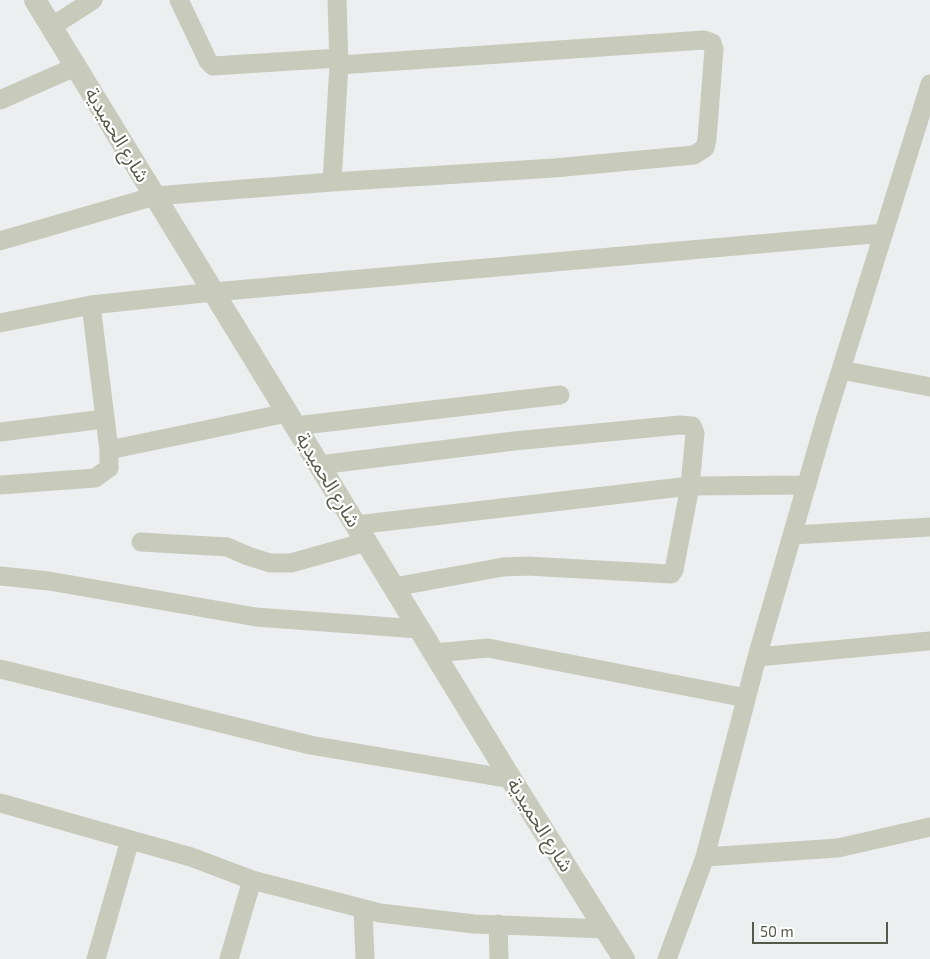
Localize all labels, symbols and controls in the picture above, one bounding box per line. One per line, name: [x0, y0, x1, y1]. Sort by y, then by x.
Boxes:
street label: شارع الحميدية: [80, 84, 154, 186]
street label: شارع الحميدية: [291, 429, 365, 531]
street label: شارع الحميدية: [502, 774, 578, 876]
scale bar: [755, 912, 891, 944]
text: 50 m: [760, 922, 794, 940]

